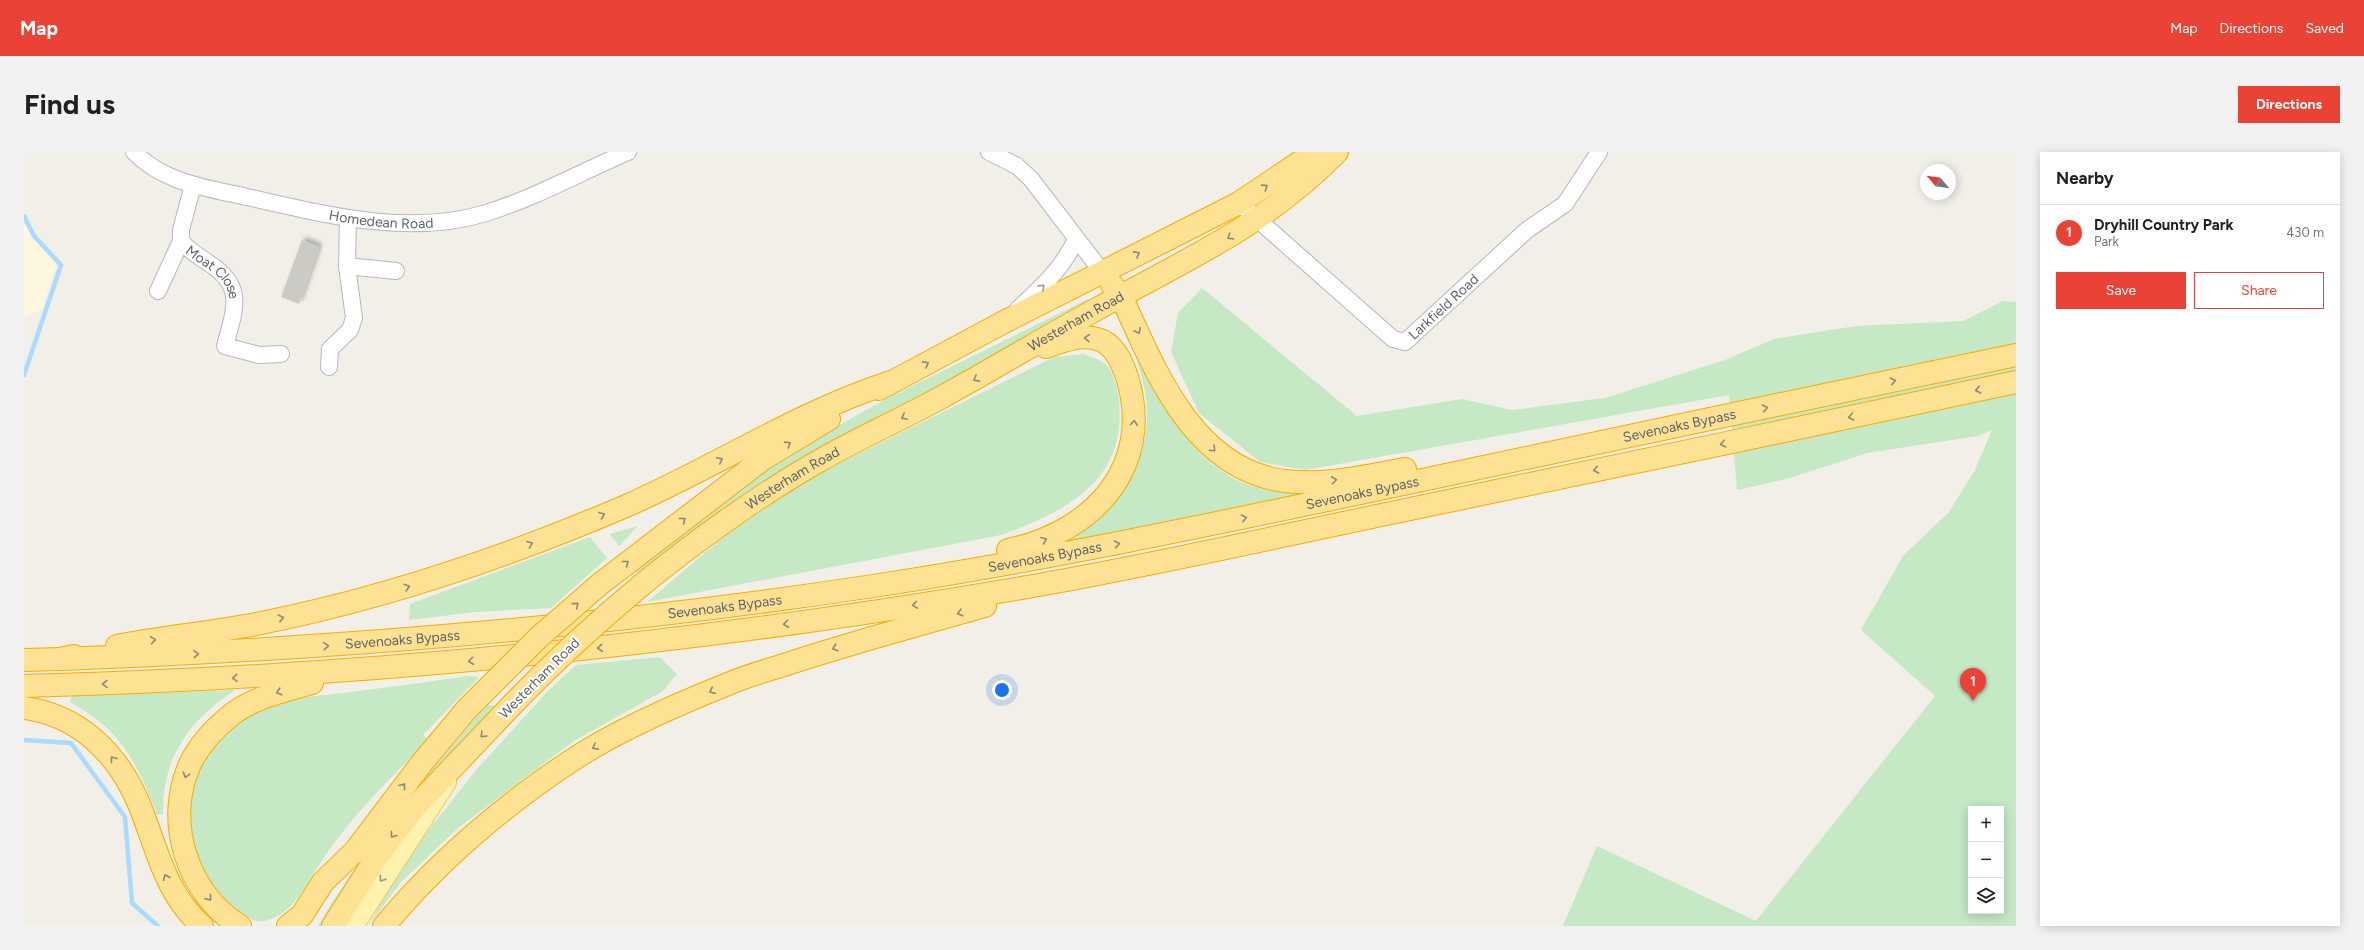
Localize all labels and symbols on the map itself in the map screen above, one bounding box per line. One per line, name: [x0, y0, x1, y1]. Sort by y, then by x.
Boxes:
north arrow: [1920, 164, 1956, 200]
one-way arrow: [1260, 185, 1267, 192]
street label: Homedean Road: [328, 207, 434, 232]
one-way arrow: [1227, 232, 1234, 240]
street label: Moat Close: [182, 242, 242, 300]
one-way arrow: [1133, 252, 1141, 259]
street label: Larkfield Road: [1405, 271, 1482, 343]
one-way arrow: [1037, 284, 1045, 292]
street label: Westerham Road: [1025, 288, 1127, 355]
one-way arrow: [1133, 327, 1140, 334]
one-way arrow: [1084, 334, 1090, 342]
one-way arrow: [922, 361, 929, 368]
one-way arrow: [972, 374, 980, 381]
one-way arrow: [1889, 378, 1896, 386]
one-way arrow: [1975, 385, 1981, 394]
one-way arrow: [1762, 404, 1769, 412]
street label: Sevenoaks Bypass: [1621, 406, 1738, 446]
one-way arrow: [901, 412, 908, 420]
one-way arrow: [1848, 413, 1854, 421]
one-way arrow: [1129, 420, 1138, 426]
one-way arrow: [1720, 439, 1727, 447]
one-way arrow: [784, 441, 791, 449]
street label: Westerham Road: [742, 443, 843, 514]
one-way arrow: [1208, 444, 1215, 451]
one-way arrow: [716, 457, 723, 465]
one-way arrow: [1593, 466, 1599, 474]
street label: Sevenoaks Bypass: [1304, 473, 1421, 513]
one-way arrow: [1331, 476, 1337, 485]
one-way arrow: [599, 512, 606, 520]
one-way arrow: [1241, 514, 1247, 522]
one-way arrow: [678, 518, 685, 525]
one-way arrow: [1041, 536, 1048, 544]
street label: Sevenoaks Bypass: [987, 538, 1103, 576]
one-way arrow: [1114, 540, 1120, 548]
one-way arrow: [526, 541, 533, 549]
one-way arrow: [621, 561, 628, 568]
one-way arrow: [403, 583, 410, 592]
street label: Sevenoaks Bypass: [667, 591, 783, 623]
one-way arrow: [912, 600, 918, 609]
one-way arrow: [571, 602, 579, 609]
one-way arrow: [957, 609, 963, 617]
one-way arrow: [277, 615, 284, 623]
one-way arrow: [783, 619, 790, 628]
street label: Sevenoaks Bypass: [344, 627, 461, 653]
street label: Westerham Road: [495, 634, 583, 722]
one-way arrow: [149, 636, 156, 645]
one-way arrow: [323, 642, 329, 651]
one-way arrow: [597, 643, 604, 652]
one-way arrow: [831, 644, 838, 652]
one-way arrow: [193, 650, 199, 658]
one-way arrow: [468, 656, 474, 665]
pin: 1: [1960, 668, 1986, 701]
one-way arrow: [232, 674, 238, 683]
one-way arrow: [102, 680, 108, 688]
your location: [992, 680, 1012, 700]
one-way arrow: [708, 686, 715, 694]
one-way arrow: [276, 687, 283, 696]
one-way arrow: [480, 730, 488, 738]
one-way arrow: [592, 743, 599, 750]
one-way arrow: [111, 757, 118, 764]
one-way arrow: [182, 772, 191, 779]
one-way arrow: [398, 784, 405, 791]
one-way arrow: [391, 830, 398, 837]
one-way arrow: [162, 874, 170, 881]
one-way arrow: [379, 875, 387, 882]
one-way arrow: [204, 893, 211, 900]

